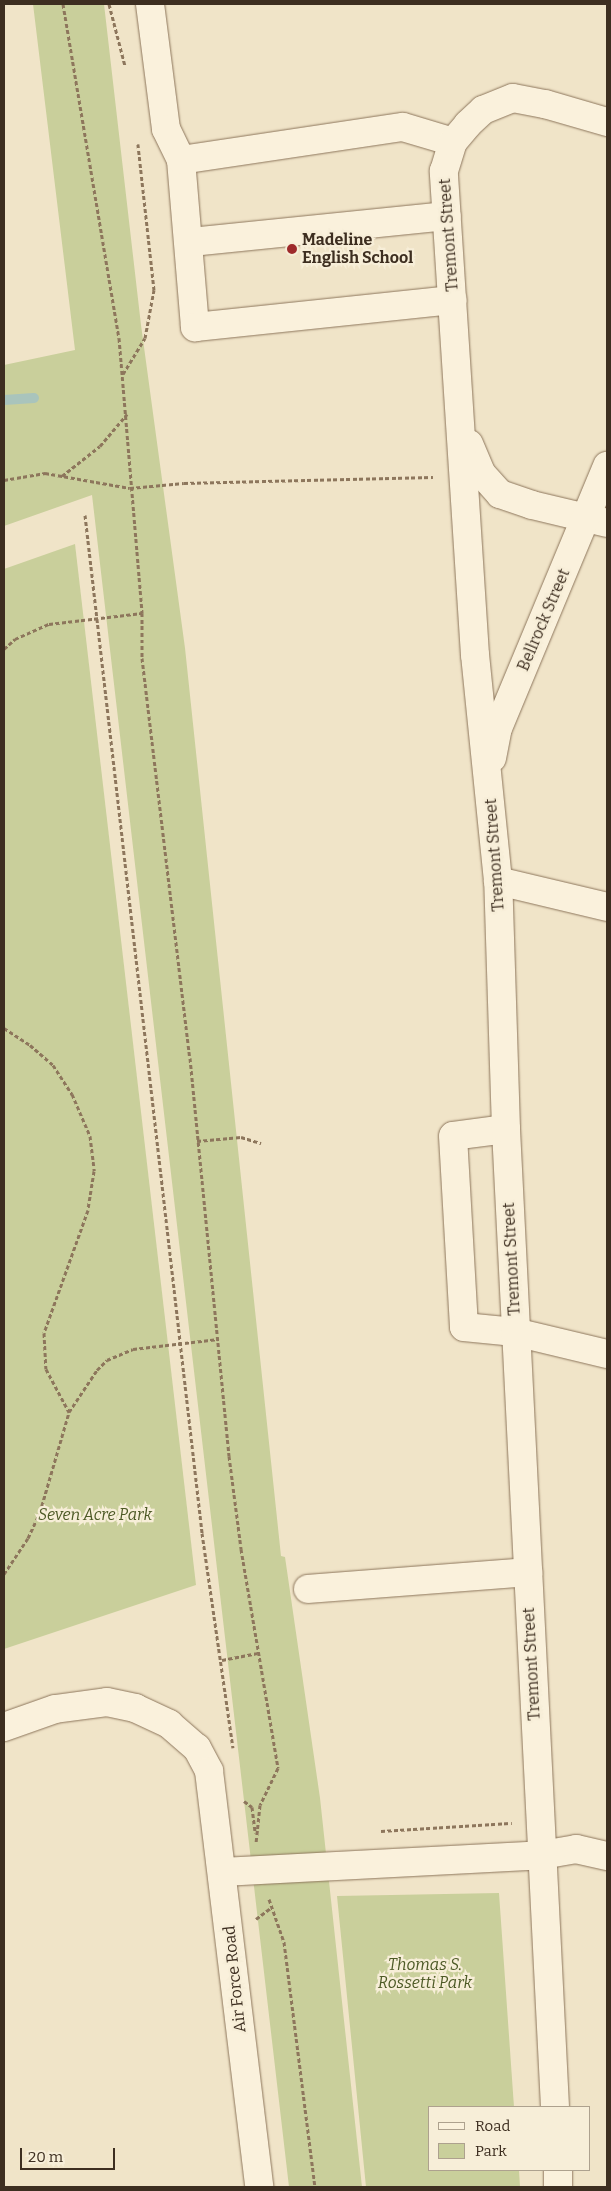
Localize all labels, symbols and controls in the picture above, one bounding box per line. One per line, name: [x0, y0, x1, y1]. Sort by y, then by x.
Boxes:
street label: Tremont Street: [435, 178, 463, 292]
place label: Madeline English School: [302, 230, 413, 268]
marker: Madeline English School: [286, 243, 298, 255]
street label: Bellrock Street: [514, 566, 574, 674]
street label: Tremont Street: [481, 798, 509, 912]
street label: Tremont Street: [499, 1202, 525, 1316]
park label: Seven Acre Park: [38, 1505, 152, 1525]
street label: Tremont Street: [519, 1607, 545, 1721]
street label: Air Force Road: [220, 1924, 250, 2034]
park label: Thomas S. Rossetti Park: [378, 1955, 472, 1993]
legend: [428, 2106, 591, 2171]
text: Road: [475, 2117, 510, 2135]
scale bar: [22, 2138, 118, 2170]
text: Park: [475, 2142, 507, 2160]
text: 20 m: [28, 2148, 63, 2166]

